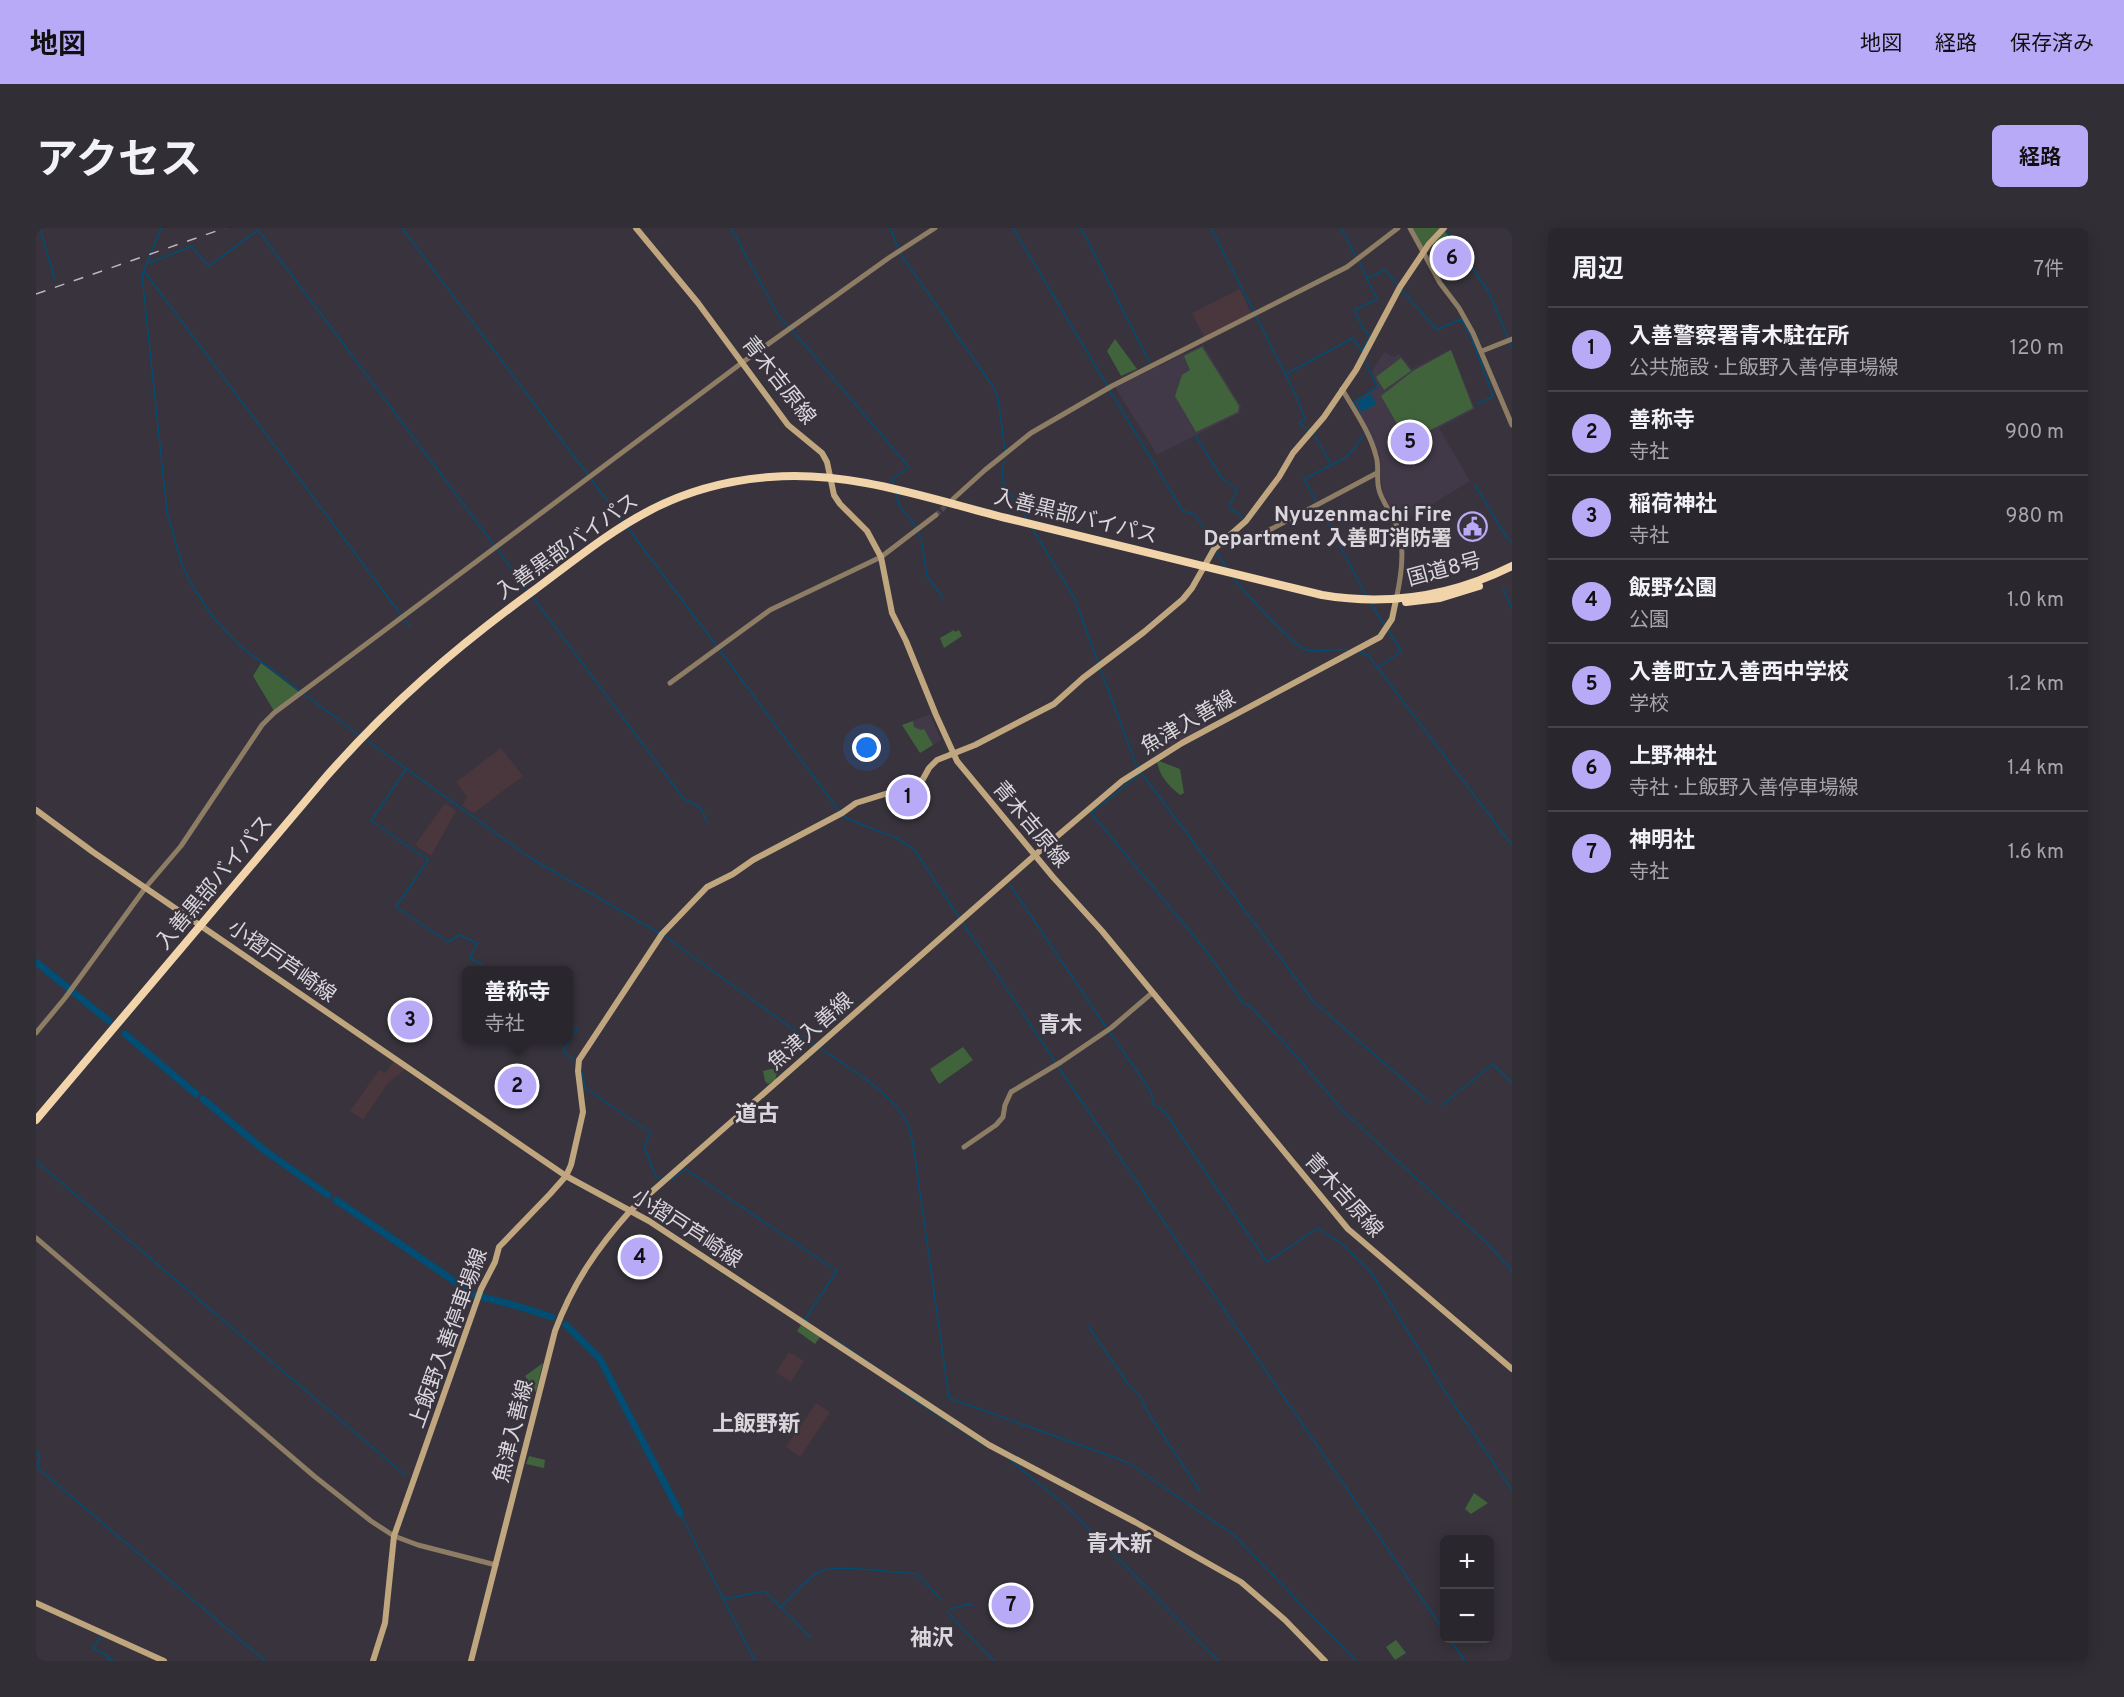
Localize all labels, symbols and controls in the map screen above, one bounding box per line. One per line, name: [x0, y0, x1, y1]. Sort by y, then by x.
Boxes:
text: 地図: [30, 28, 86, 64]
text: 地図: [1860, 31, 1902, 58]
text: 経路: [1935, 31, 1977, 58]
text: 保存済み: [2010, 31, 2094, 58]
button: 経路: [1992, 125, 2088, 187]
text: アクセス: [36, 136, 202, 189]
pin: 6: [1432, 236, 1472, 280]
text: 周辺: [1572, 254, 1624, 287]
text: 7件: [2034, 257, 2064, 283]
text: 入善警察署青木駐在所: [1629, 324, 1849, 351]
street label: 青木吉原線: [735, 331, 821, 431]
text: 1: [1588, 336, 1596, 362]
text: 120 m: [2010, 336, 2064, 362]
text: 公共施設 · 上飯野入善停車場線: [1629, 356, 1898, 382]
text: 善称寺: [1629, 408, 1695, 435]
pin: 5: [1390, 420, 1430, 464]
text: 2: [1585, 420, 1598, 446]
text: 900 m: [2005, 420, 2064, 446]
text: 寺社: [1629, 440, 1669, 466]
street label: 入善黒部バイパス: [991, 484, 1160, 551]
street label: 入善黒部バイパス: [491, 488, 644, 606]
text: 稲荷神社: [1629, 492, 1717, 519]
place label: Nyuzenmachi Fire Department 入善町消防署: [1203, 502, 1452, 553]
text: 3: [1586, 504, 1598, 530]
text: 980 m: [2006, 504, 2064, 530]
public building icon: Nyuzenmachi Fire Department 入善町消防署: [1457, 510, 1489, 542]
text: 寺社: [1629, 524, 1669, 550]
street label: 国道8号: [1404, 548, 1485, 593]
text: 飯野公園: [1629, 576, 1717, 603]
text: 4: [1585, 588, 1598, 614]
text: 1.0 km: [2007, 588, 2064, 614]
text: 公園: [1629, 608, 1669, 634]
text: 入善町立入善西中学校: [1629, 660, 1849, 687]
text: 5: [1585, 672, 1598, 698]
text: 1.2 km: [2008, 672, 2064, 698]
street label: 魚津入善線: [1137, 685, 1241, 761]
text: 学校: [1629, 692, 1669, 718]
your location: [852, 733, 881, 762]
text: 上野神社: [1629, 744, 1717, 771]
text: 6: [1585, 756, 1598, 782]
text: 1.4 km: [2007, 756, 2064, 782]
pin: 1: [888, 774, 928, 820]
street label: 青木吉原線: [986, 776, 1074, 874]
text: 寺社 · 上飯野入善停車場線: [1629, 776, 1858, 802]
street label: 入善黒部バイパス: [151, 810, 279, 956]
text: 神明社: [1629, 828, 1695, 855]
text: 7: [1586, 840, 1597, 866]
text: 1.6 km: [2008, 840, 2064, 866]
text: 寺社: [1629, 860, 1669, 886]
street label: 小摺戸芦崎線: [222, 915, 340, 1009]
popup: [462, 966, 573, 1044]
text: 善称寺: [484, 980, 551, 1007]
street label: 魚津入善線: [763, 988, 859, 1077]
pin: 3: [390, 998, 430, 1042]
text: 寺社: [484, 1012, 524, 1038]
district label: 青木: [1038, 1013, 1082, 1040]
pin: 2: [498, 1064, 536, 1108]
district label: 道古: [735, 1102, 779, 1129]
street label: 青木吉原線: [1298, 1148, 1388, 1244]
street label: 小摺戸芦崎線: [626, 1184, 746, 1275]
pin: 4: [620, 1234, 660, 1280]
street label: 上飯野入善停車場線: [404, 1245, 494, 1432]
street label: 魚津入善線: [489, 1377, 540, 1486]
district label: 上飯野新: [712, 1412, 800, 1439]
district label: 青木新: [1086, 1532, 1152, 1559]
map controls: [1440, 1535, 1494, 1643]
button: +: [1440, 1535, 1494, 1589]
pin: 7: [992, 1582, 1030, 1628]
button: −: [1440, 1589, 1494, 1643]
district label: 袖沢: [910, 1626, 954, 1653]

